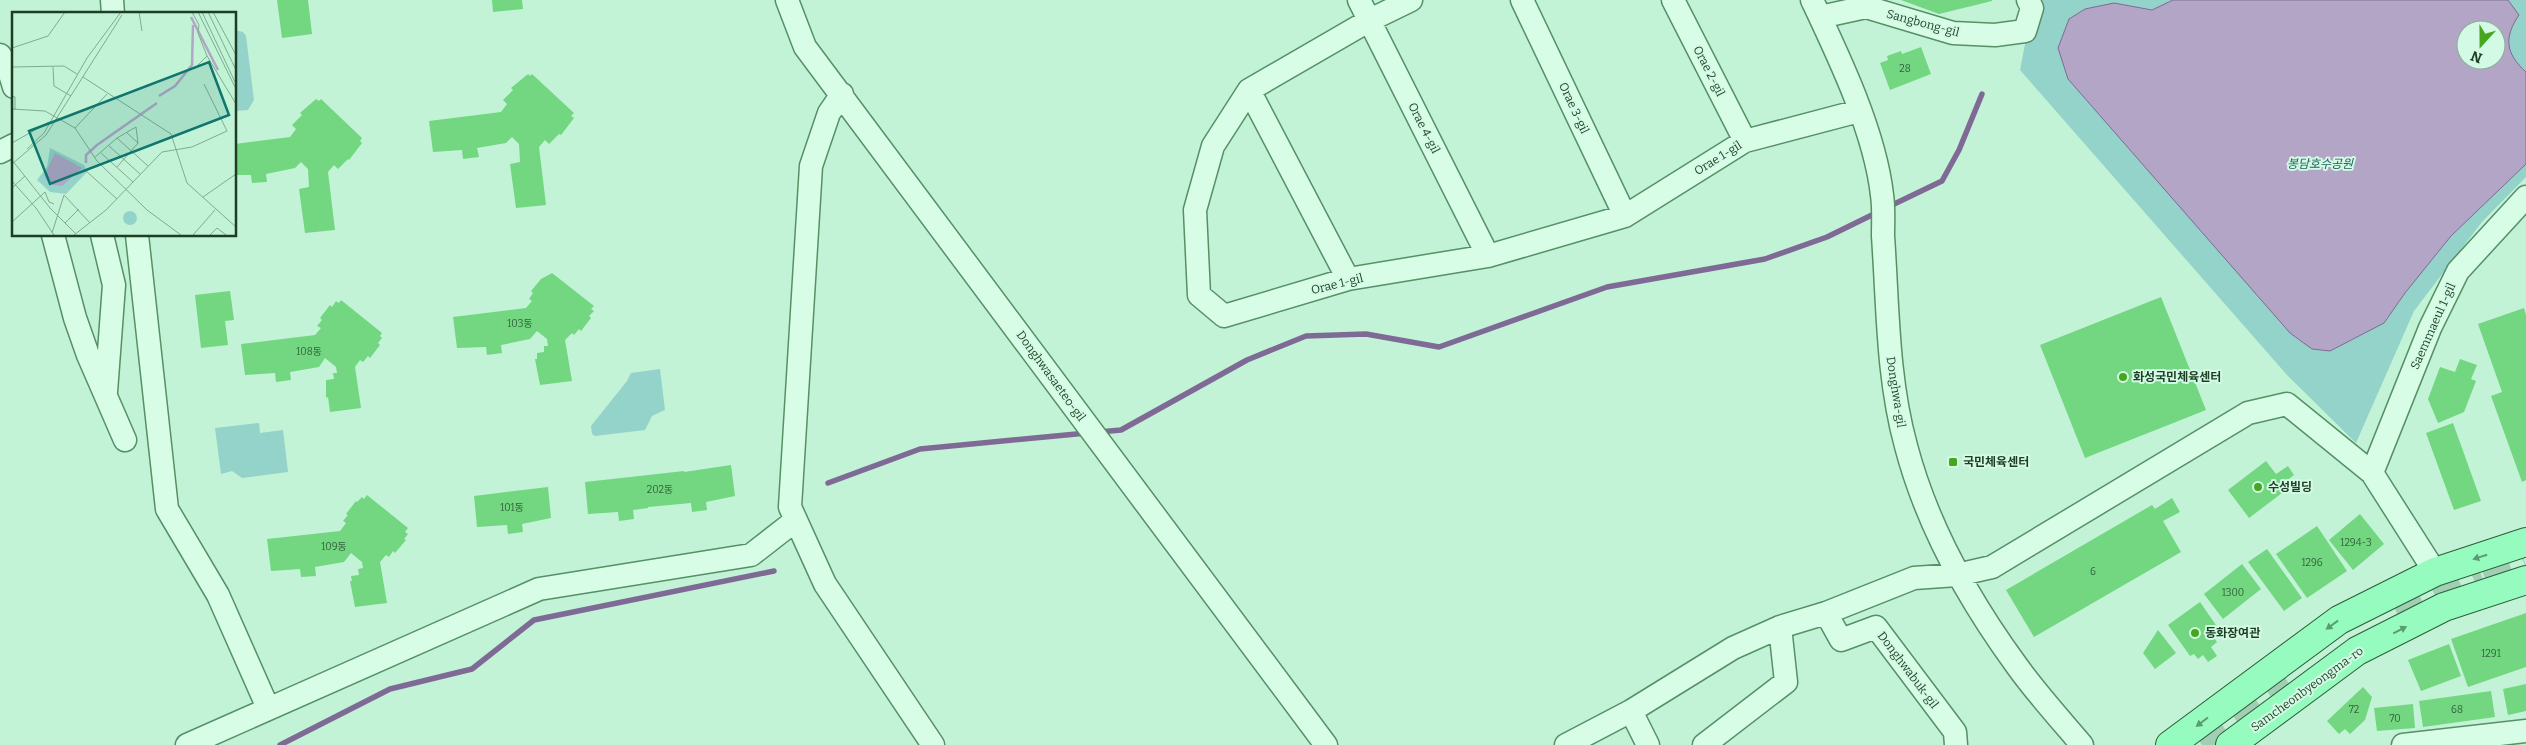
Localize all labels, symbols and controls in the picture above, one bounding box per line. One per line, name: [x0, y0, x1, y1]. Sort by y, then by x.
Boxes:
street label: Sangbong-gil: [1885, 7, 1961, 40]
inset map: [12, 12, 236, 236]
north arrow: [2456, 20, 2506, 70]
street label: Orae 2-gil: [1690, 43, 1728, 99]
text: N: [2468, 47, 2485, 67]
house number: 28: [1899, 63, 1911, 75]
street label: Orae 3-gil: [1556, 80, 1592, 136]
street label: Orae 4-gil: [1405, 100, 1443, 156]
street label: Orae 1-gil: [1692, 138, 1745, 178]
park label: 봉담호수공원: [2287, 157, 2354, 171]
street label: Orae 1-gil: [1310, 271, 1365, 297]
street label: Saemmaeul 1-gil: [2408, 280, 2459, 371]
house number: 103동: [507, 318, 533, 330]
street label: Donghwasaeteo-gil: [1014, 328, 1089, 424]
house number: 108동: [296, 346, 322, 358]
street label: Donghwa-gil: [1883, 355, 1909, 429]
place label: 화성국민체육센터: [2133, 370, 2221, 384]
marker: 화성국민체육센터: [2117, 371, 2129, 383]
place label: 국민체육센터: [1963, 455, 2029, 469]
marker: 국민체육센터: [1947, 456, 1959, 468]
place label: 수성빌딩: [2268, 480, 2312, 494]
marker: 수성빌딩: [2252, 481, 2264, 493]
house number: 202동: [647, 484, 673, 496]
house number: 101동: [500, 502, 524, 514]
house number: 1294-3: [2340, 537, 2372, 549]
house number: 109동: [321, 541, 347, 553]
one-way arrow: [2472, 554, 2487, 561]
house number: 1296: [2301, 557, 2323, 569]
house number: 6: [2090, 566, 2096, 578]
house number: 1300: [2222, 587, 2244, 599]
one-way arrow: [2326, 620, 2339, 630]
one-way arrow: [2393, 625, 2407, 633]
place label: 동화장여관: [2205, 626, 2260, 640]
marker: 동화장여관: [2189, 627, 2201, 639]
street label: Donghwabuk-gil: [1875, 629, 1942, 712]
street label: Samcheonbyeongma-ro: [2248, 644, 2366, 734]
house number: 1291: [2481, 648, 2501, 660]
house number: 72: [2349, 704, 2359, 716]
house number: 68: [2451, 704, 2463, 716]
house number: 70: [2389, 713, 2401, 725]
one-way arrow: [2195, 717, 2209, 727]

